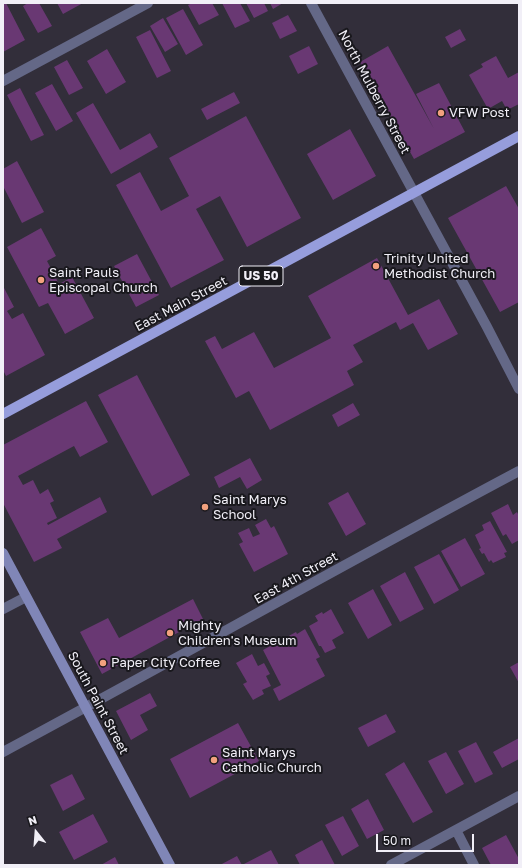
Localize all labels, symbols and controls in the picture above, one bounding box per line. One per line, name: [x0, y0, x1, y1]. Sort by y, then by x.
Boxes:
street label: North Mulberry Street: [335, 28, 413, 156]
place label: VFW Post: [449, 105, 510, 121]
marker: VFW Post: [436, 108, 446, 118]
place label: Trinity United Methodist Church: [384, 251, 495, 282]
marker: Trinity United Methodist Church: [371, 261, 381, 271]
place label: Saint Pauls Episcopal Church: [49, 265, 158, 296]
road number: US 50: [239, 266, 283, 286]
street label: East Main Street: [132, 273, 230, 335]
marker: Saint Pauls Episcopal Church: [36, 275, 46, 285]
place label: Saint Marys School: [213, 492, 287, 523]
marker: Saint Marys School: [200, 502, 210, 512]
street label: East 4th Street: [251, 549, 341, 607]
place label: Mighty Children's Museum: [178, 618, 297, 649]
marker: Mighty Children's Museum: [165, 628, 175, 638]
street label: South Paint Street: [64, 649, 132, 757]
place label: Paper City Coffee: [111, 655, 220, 671]
marker: Paper City Coffee: [98, 658, 108, 668]
place label: Saint Marys Catholic Church: [222, 745, 322, 776]
marker: Saint Marys Catholic Church: [209, 755, 219, 765]
north arrow: [16, 812, 56, 852]
text: N: [26, 813, 38, 827]
scale bar: [378, 826, 476, 852]
text: 50 m: [383, 833, 411, 848]

